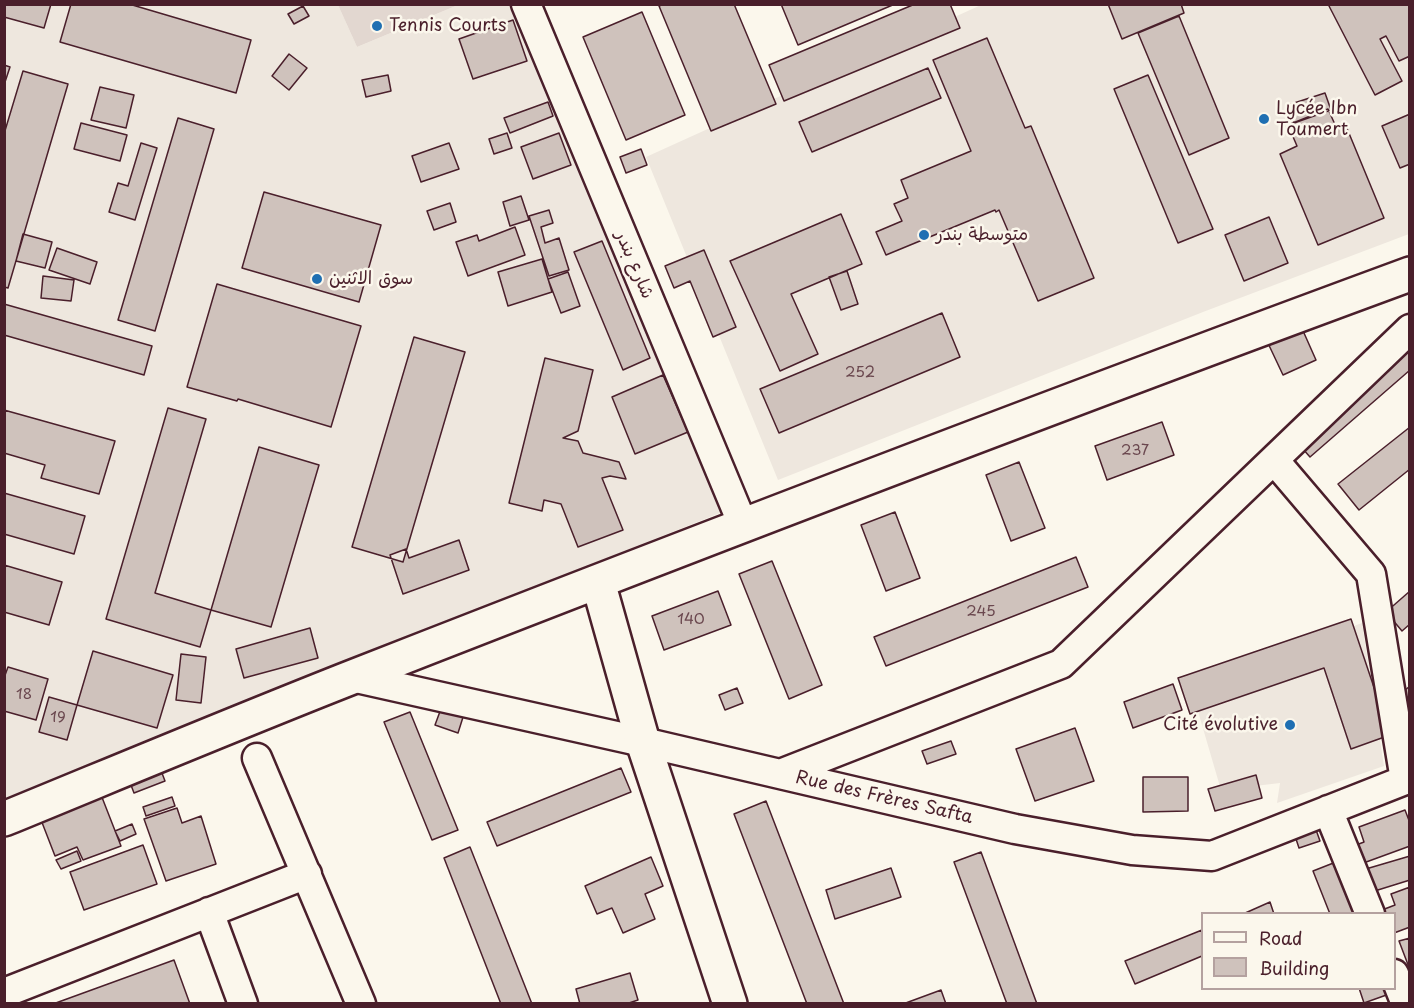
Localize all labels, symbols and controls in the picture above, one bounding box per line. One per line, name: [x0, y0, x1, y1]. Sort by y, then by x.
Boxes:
place label: Tennis Courts: [389, 15, 506, 37]
marker: Tennis Courts: [370, 19, 384, 33]
place label: Lycée Ibn Toumert: [1276, 98, 1357, 140]
marker: Lycée Ibn Toumert: [1257, 112, 1271, 126]
place label: متوسطة بندر: [936, 224, 1028, 246]
street label: شارع بندر: [610, 228, 658, 302]
marker: متوسطة بندر: [917, 228, 931, 242]
place label: ﺳﻮق اﻻﺛﻨﻴﻦ: [329, 268, 413, 290]
marker: ﺳﻮق اﻻﺛﻨﻴﻦ: [310, 272, 324, 286]
house number: 252: [845, 364, 875, 382]
house number: 237: [1121, 442, 1149, 460]
house number: 245: [966, 603, 996, 621]
house number: 140: [677, 611, 705, 629]
house number: 18: [16, 686, 32, 704]
house number: 19: [50, 709, 66, 727]
place label: Cité évolutive: [1163, 714, 1278, 736]
marker: Cité évolutive: [1283, 718, 1297, 732]
street label: Rue des Frères Safta: [793, 767, 975, 829]
legend: [1201, 912, 1396, 990]
text: Road: [1259, 924, 1303, 951]
text: Building: [1259, 954, 1329, 981]

